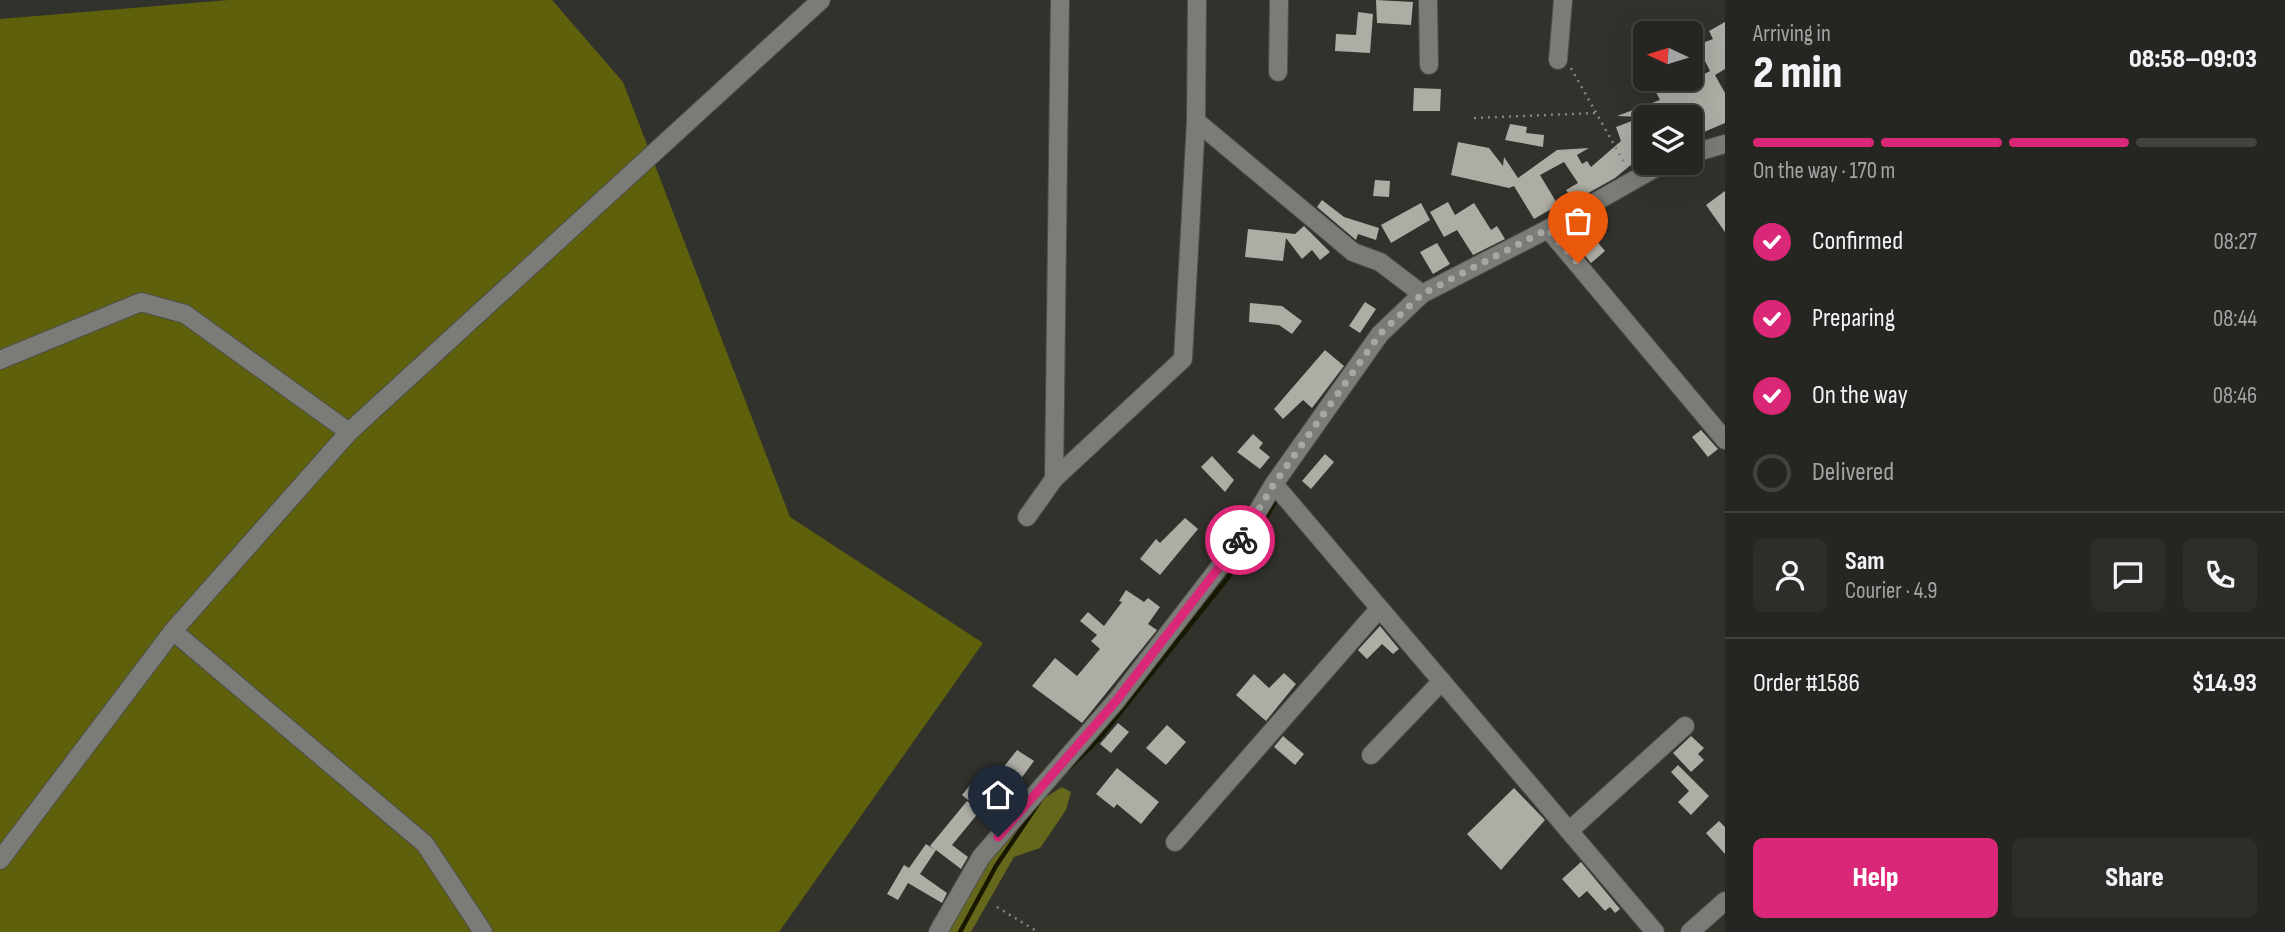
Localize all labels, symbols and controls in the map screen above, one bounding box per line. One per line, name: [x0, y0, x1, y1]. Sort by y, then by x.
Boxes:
text: Arriving in: [1753, 20, 1831, 48]
north arrow: [1633, 21, 1703, 91]
map controls: [1633, 21, 1703, 175]
text: 08:58–09:03: [2129, 44, 2257, 75]
text: 2 min: [1753, 46, 1842, 101]
button: layers: [1633, 105, 1703, 175]
text: On the way · 170 m: [1753, 157, 1895, 185]
pin: [1548, 191, 1608, 263]
icon: bag: [1559, 202, 1597, 240]
icon: check: [1753, 223, 1791, 261]
text: Confirmed: [1812, 226, 1903, 257]
text: 08:27: [2214, 228, 2257, 256]
icon: check: [1753, 300, 1791, 338]
text: Preparing: [1812, 303, 1895, 334]
text: 08:44: [2213, 305, 2257, 333]
icon: check: [1753, 377, 1791, 415]
text: On the way: [1812, 380, 1908, 411]
text: 08:46: [2213, 382, 2257, 410]
text: Delivered: [1812, 457, 1894, 488]
courier: [1205, 505, 1275, 575]
icon: bike: [1221, 521, 1259, 559]
button: person: [1753, 538, 1827, 612]
button: chat: [2091, 538, 2165, 612]
button: phone: [2183, 538, 2257, 612]
text: Sam: [1845, 546, 1885, 577]
text: Courier · 4.9: [1845, 577, 1937, 605]
text: Order #1586: [1753, 668, 1860, 699]
text: $14.93: [2192, 668, 2257, 699]
pin: [968, 765, 1028, 837]
icon: home: [979, 776, 1017, 814]
button: Help: [1753, 838, 1998, 918]
button: Share: [2012, 838, 2257, 918]

